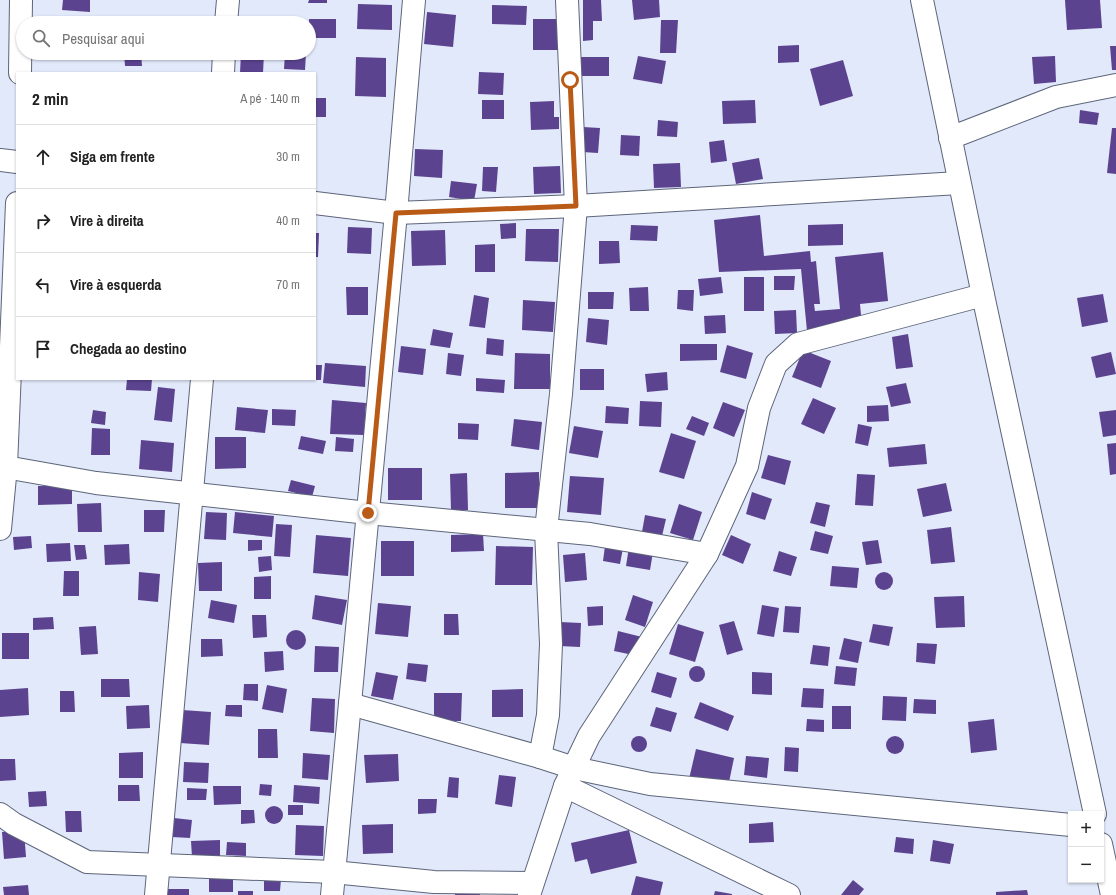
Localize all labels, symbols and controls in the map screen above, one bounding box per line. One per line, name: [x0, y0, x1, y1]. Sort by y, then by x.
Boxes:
search box: [16, 16, 316, 60]
icon: search: [30, 27, 52, 49]
text: Pesquisar aqui: [62, 28, 145, 49]
route start: [561, 71, 579, 89]
text: 2 min: [32, 87, 68, 110]
text: A pé · 140 m: [240, 90, 300, 107]
icon: ahead: [32, 146, 54, 168]
text: Siga em frente: [70, 146, 155, 167]
text: 30 m: [276, 148, 300, 165]
icon: right: [32, 210, 54, 232]
text: Vire à direita: [70, 210, 144, 231]
text: 40 m: [276, 212, 300, 229]
icon: left: [32, 274, 54, 296]
text: Vire à esquerda: [70, 274, 161, 295]
text: 70 m: [276, 276, 300, 293]
icon: arrive: [32, 338, 54, 360]
text: Chegada ao destino: [70, 338, 187, 359]
route end: [359, 504, 377, 522]
map controls: [1068, 811, 1104, 883]
button: +: [1068, 811, 1104, 847]
button: −: [1068, 847, 1104, 883]

